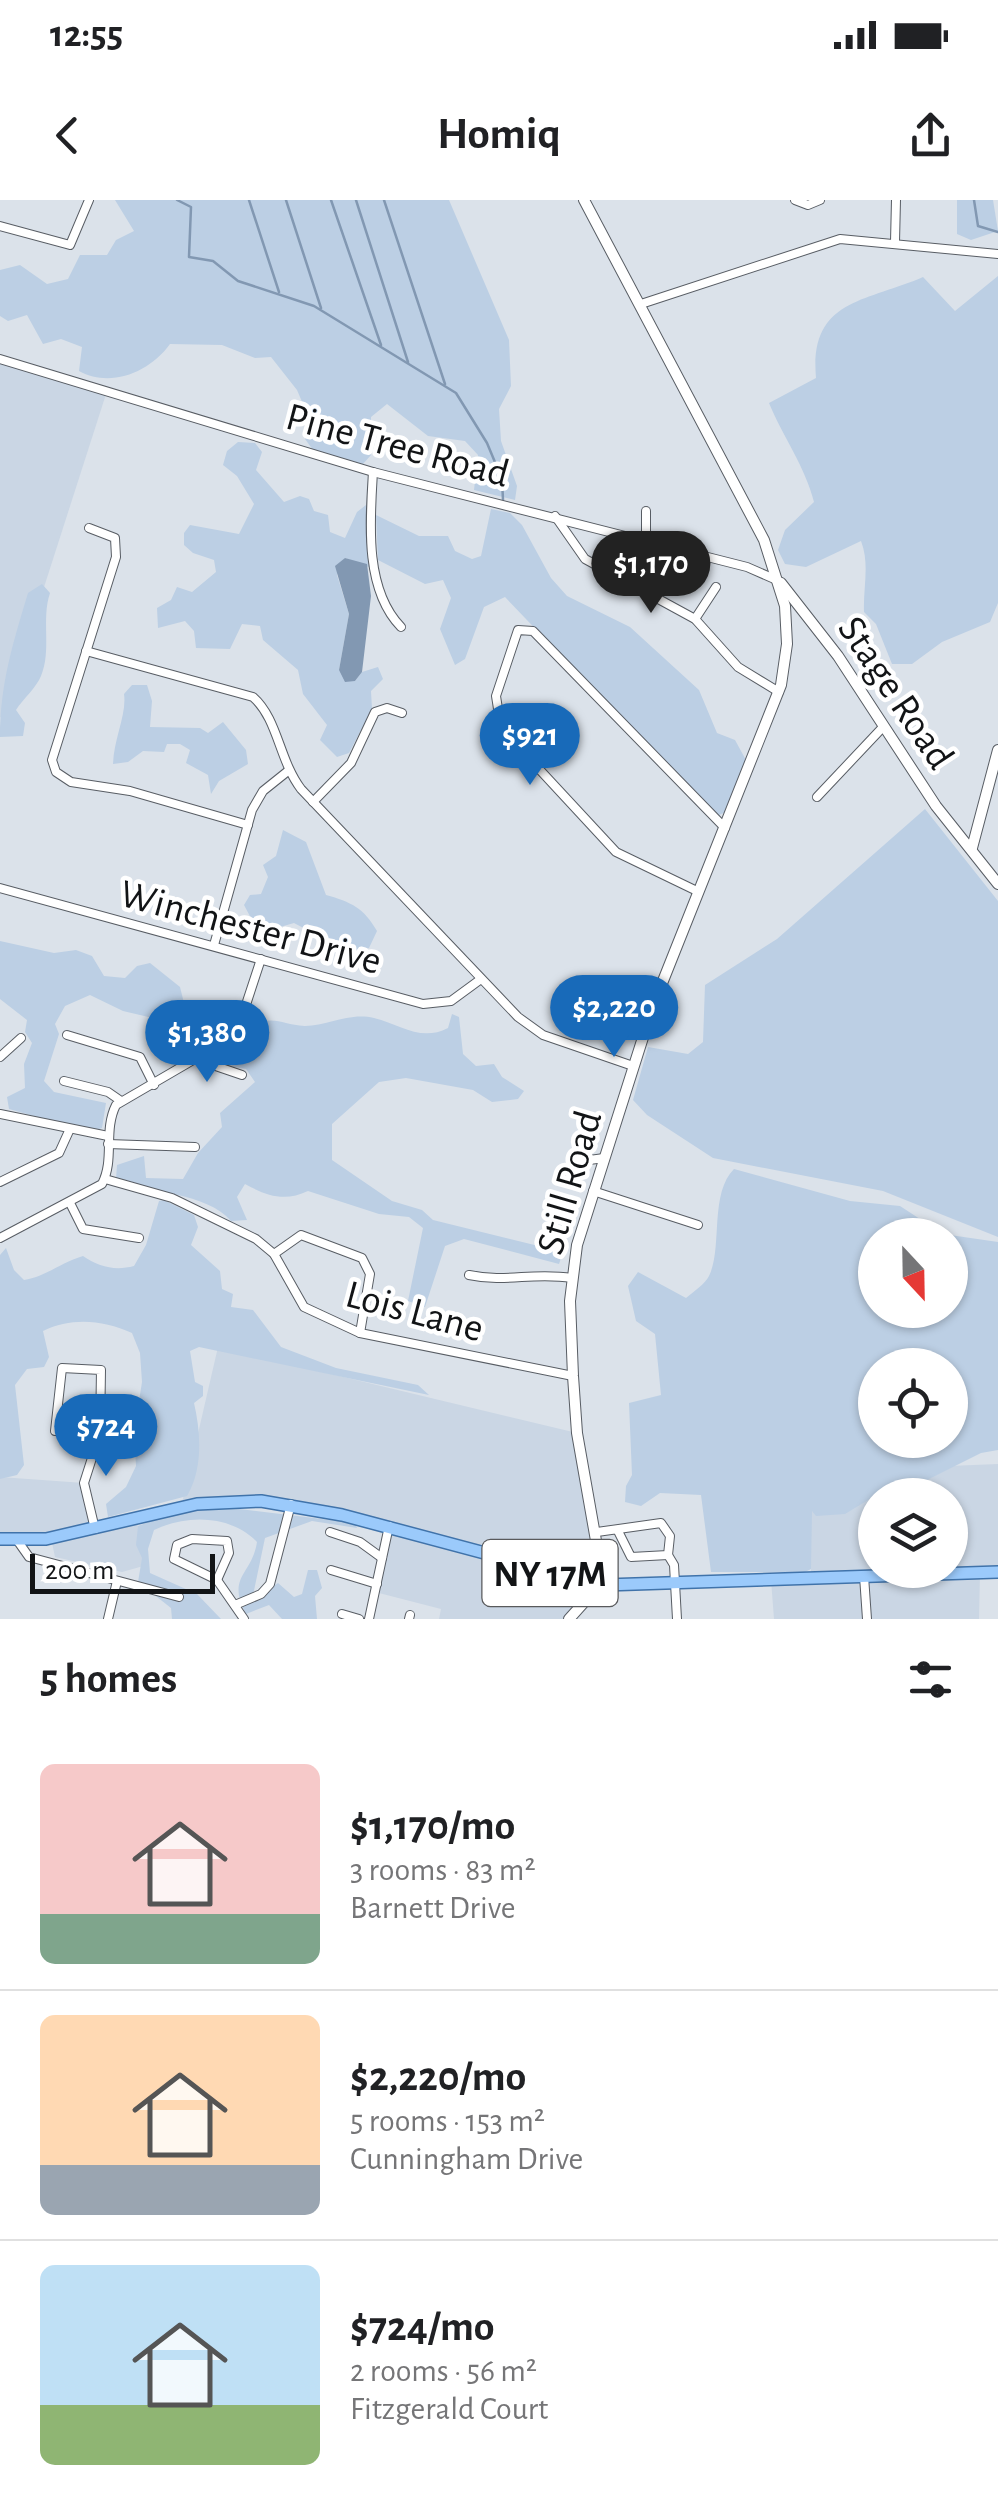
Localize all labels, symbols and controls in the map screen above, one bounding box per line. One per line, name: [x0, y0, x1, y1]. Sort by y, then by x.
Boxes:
text: 12:55: [50, 16, 123, 54]
icon: back: [40, 108, 95, 163]
icon: share: [903, 108, 958, 163]
text: Homiq: [437, 112, 561, 157]
street label: Pine Tree Road: [282, 397, 513, 495]
pin: $1,170: [570, 531, 732, 616]
text: $1,170: [613, 547, 689, 579]
street label: Stage Road: [830, 610, 961, 777]
pin: $921: [471, 703, 589, 788]
text: $921: [502, 719, 558, 751]
street label: Winchester Drive: [115, 874, 386, 982]
pin: $2,220: [533, 975, 695, 1060]
text: $2,220: [572, 991, 656, 1023]
pin: $1,380: [126, 1000, 288, 1085]
text: $1,380: [167, 1016, 247, 1048]
street label: Still Road: [530, 1106, 609, 1259]
north arrow: [858, 1218, 968, 1328]
map controls: [858, 1218, 968, 1588]
street label: Lois Lane: [341, 1274, 488, 1349]
button: locate: [858, 1348, 968, 1458]
pin: $724: [47, 1394, 165, 1479]
text: $724: [76, 1410, 136, 1442]
button: layers: [858, 1478, 968, 1588]
road number: NY 17M: [482, 1540, 618, 1606]
scale bar: [30, 1549, 215, 1594]
text: 200 m: [45, 1557, 114, 1585]
icon: filters: [903, 1652, 958, 1707]
text: 5 homes: [40, 1658, 177, 1700]
icon: home: [120, 1804, 240, 1924]
text: $1,170/mo: [350, 1805, 515, 1847]
text: 3 rooms · 83 m²: [350, 1854, 536, 1886]
text: Barnett Drive: [350, 1892, 516, 1924]
icon: home: [120, 2055, 240, 2175]
text: $2,220/mo: [350, 2056, 526, 2098]
text: 5 rooms · 153 m²: [350, 2105, 545, 2137]
text: Cunningham Drive: [350, 2143, 583, 2175]
icon: home: [120, 2305, 240, 2425]
text: $724/mo: [350, 2306, 495, 2348]
text: 2 rooms · 56 m²: [350, 2355, 537, 2387]
text: Fitzgerald Court: [350, 2393, 548, 2425]

